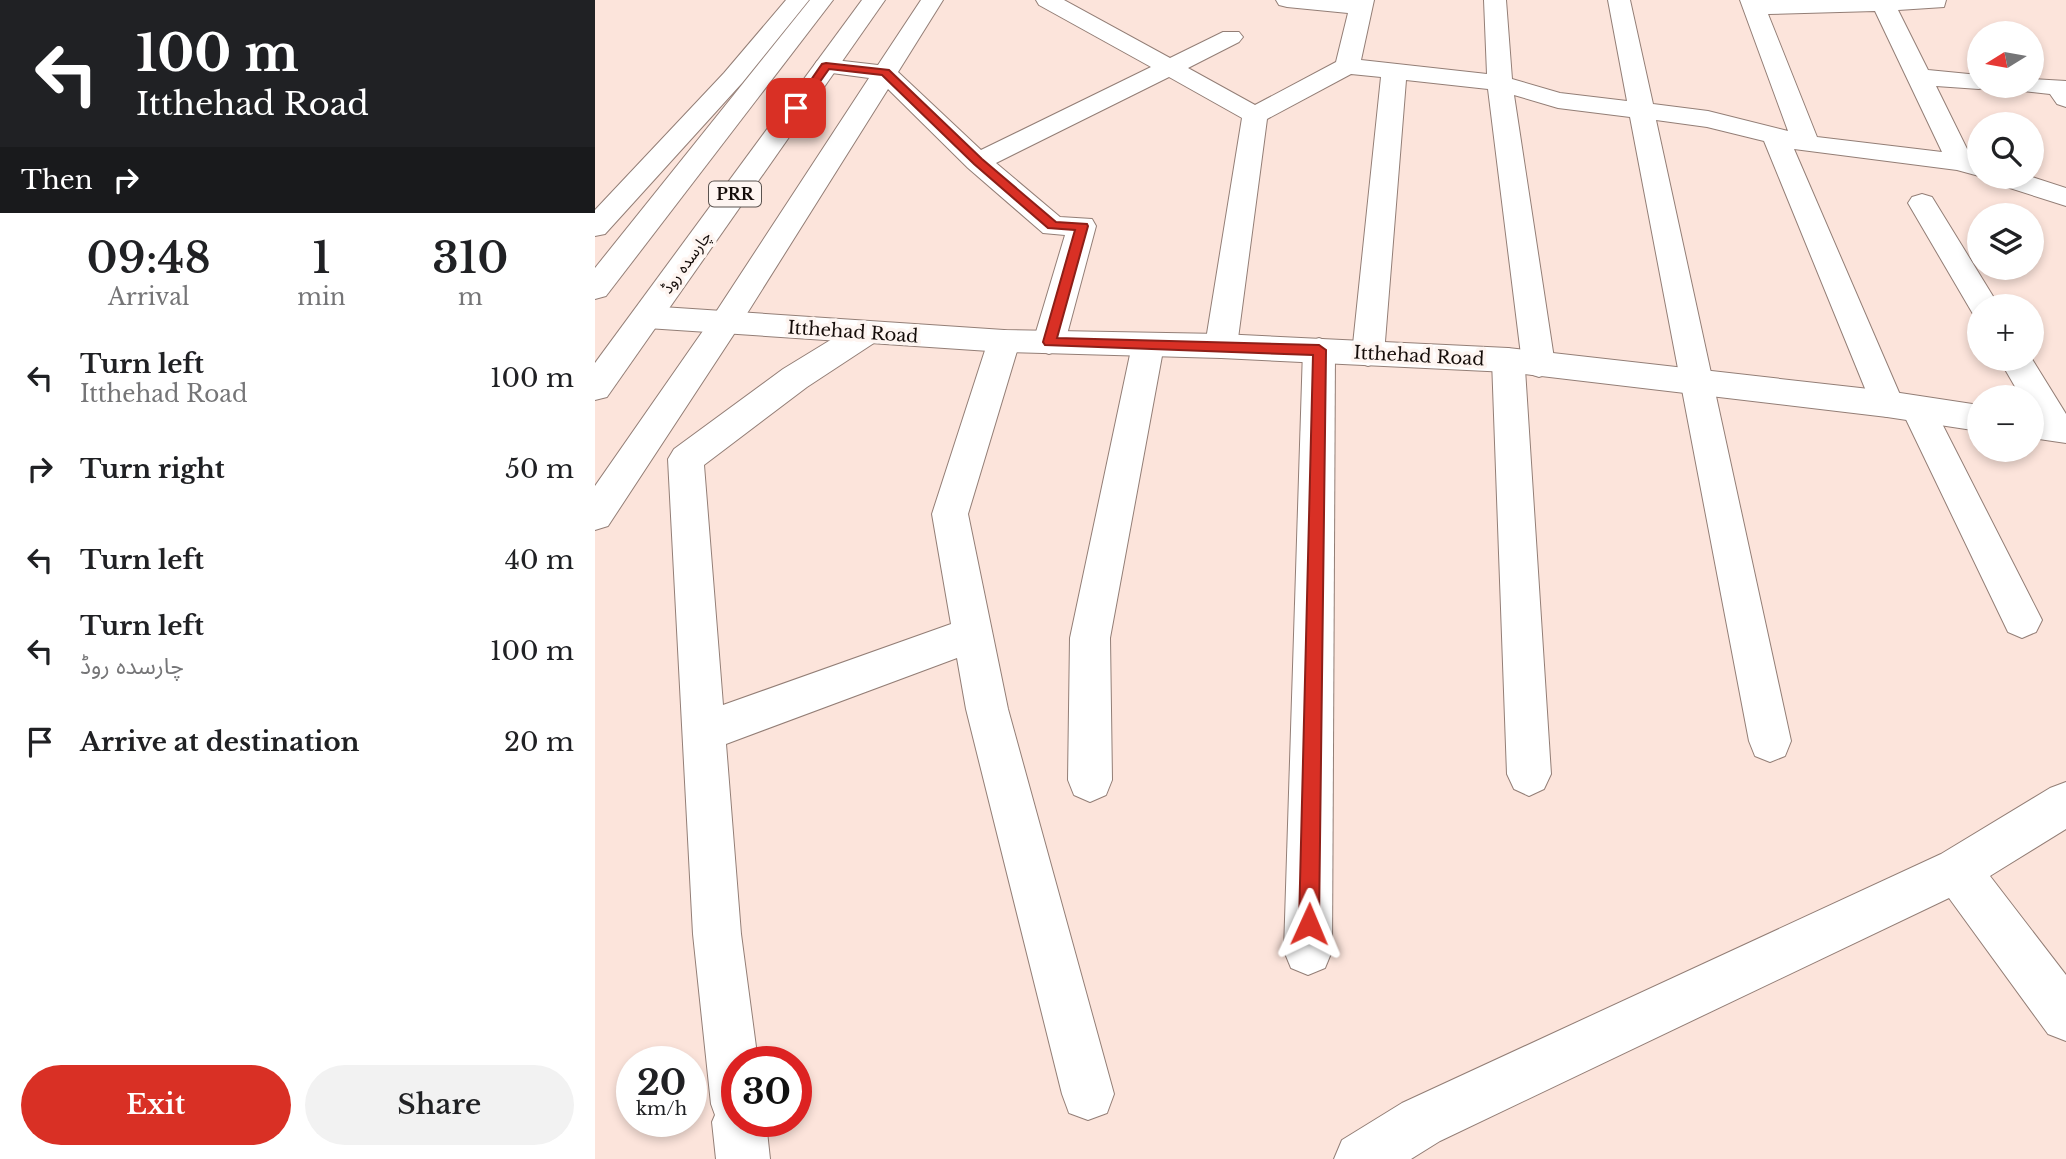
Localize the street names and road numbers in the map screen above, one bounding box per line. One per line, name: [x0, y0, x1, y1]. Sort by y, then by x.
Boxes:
road number: PRR: [709, 182, 761, 206]
street label: چارسدہ روڈ: [657, 227, 716, 298]
street label: Itthehad Road: [787, 316, 919, 348]
street label: Itthehad Road: [1353, 342, 1485, 370]

